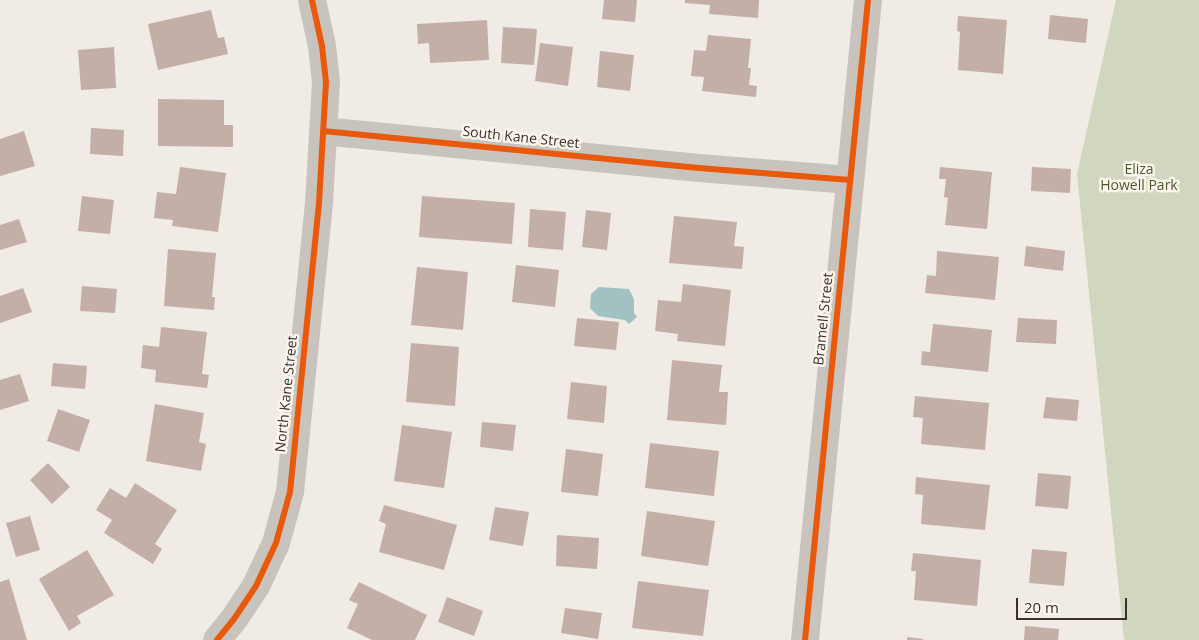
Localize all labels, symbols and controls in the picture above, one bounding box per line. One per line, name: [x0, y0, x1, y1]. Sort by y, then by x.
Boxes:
street label: South Kane Street: [462, 124, 580, 152]
park label: Eliza Howell Park: [1100, 162, 1178, 194]
street label: Bramell Street: [811, 272, 837, 366]
street label: North Kane Street: [273, 335, 301, 453]
scale bar: [1019, 588, 1130, 620]
text: 20 m: [1024, 597, 1059, 617]

